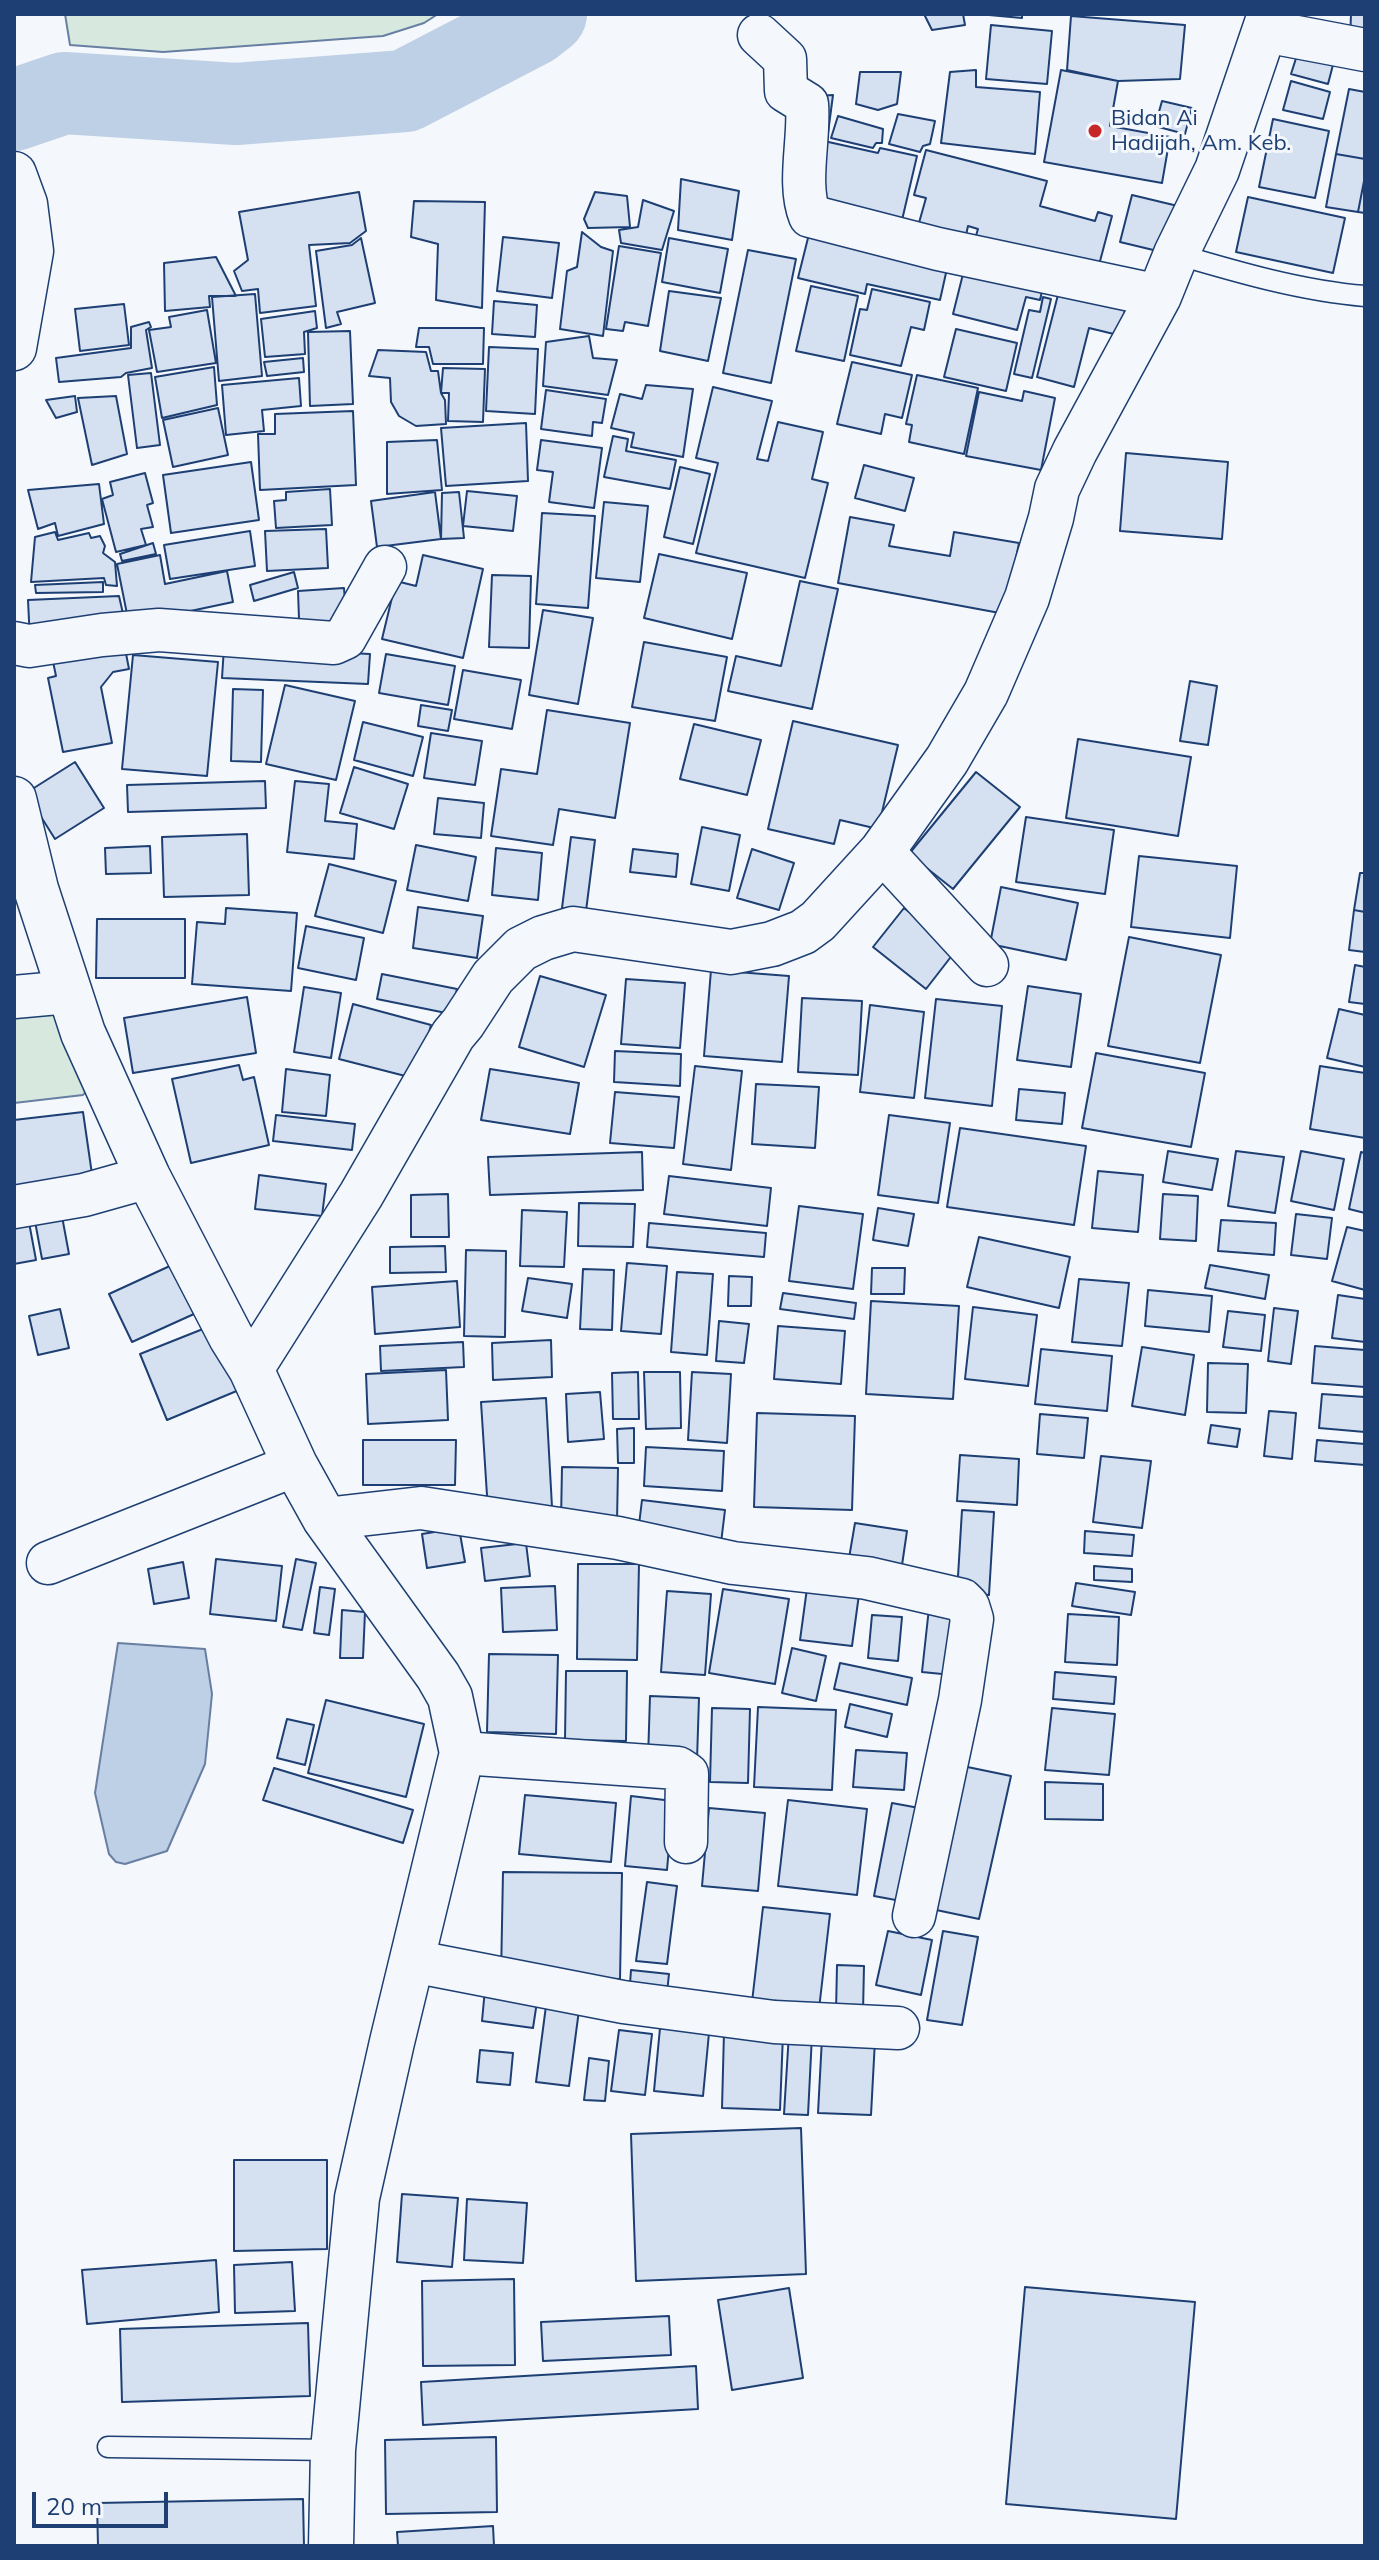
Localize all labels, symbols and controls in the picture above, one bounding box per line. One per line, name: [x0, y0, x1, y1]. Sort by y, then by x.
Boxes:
place label: Bidan Ai Hadijah, Am. Keb.: [1111, 105, 1291, 156]
marker: Bidan Ai Hadijah, Am. Keb.: [1086, 122, 1104, 140]
scale bar: [36, 2476, 172, 2526]
text: 20 m: [46, 2491, 102, 2521]

